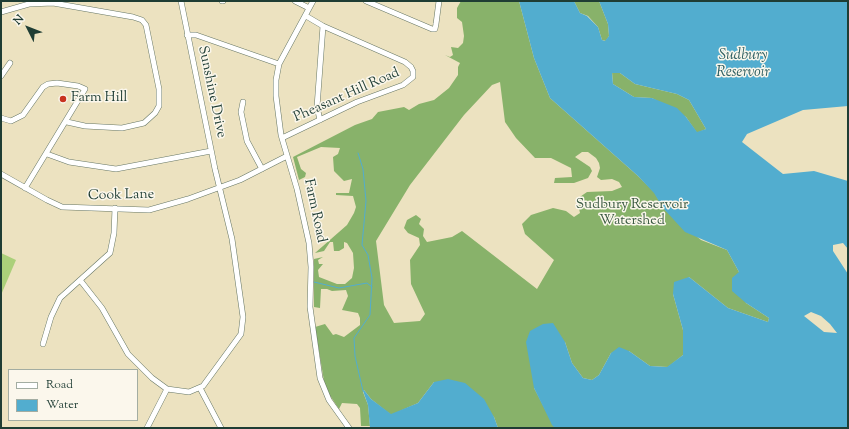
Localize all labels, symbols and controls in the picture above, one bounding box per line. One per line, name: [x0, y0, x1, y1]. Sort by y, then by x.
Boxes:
north arrow: [8, 8, 48, 48]
text: N: [10, 11, 28, 29]
street label: Sunshine Drive: [193, 44, 229, 140]
water label: Sudbury Reservoir: [716, 47, 770, 82]
street label: Pheasant Hill Road: [291, 65, 403, 127]
place label: Farm Hill: [71, 91, 127, 107]
marker: Farm Hill: [58, 94, 68, 104]
street label: Farm Road: [299, 177, 329, 245]
street label: Cook Lane: [88, 187, 154, 205]
park label: Sudbury Reservoir Watershed: [576, 198, 688, 230]
legend: [8, 369, 138, 421]
text: Road: [46, 376, 73, 394]
text: Water: [46, 396, 78, 414]

